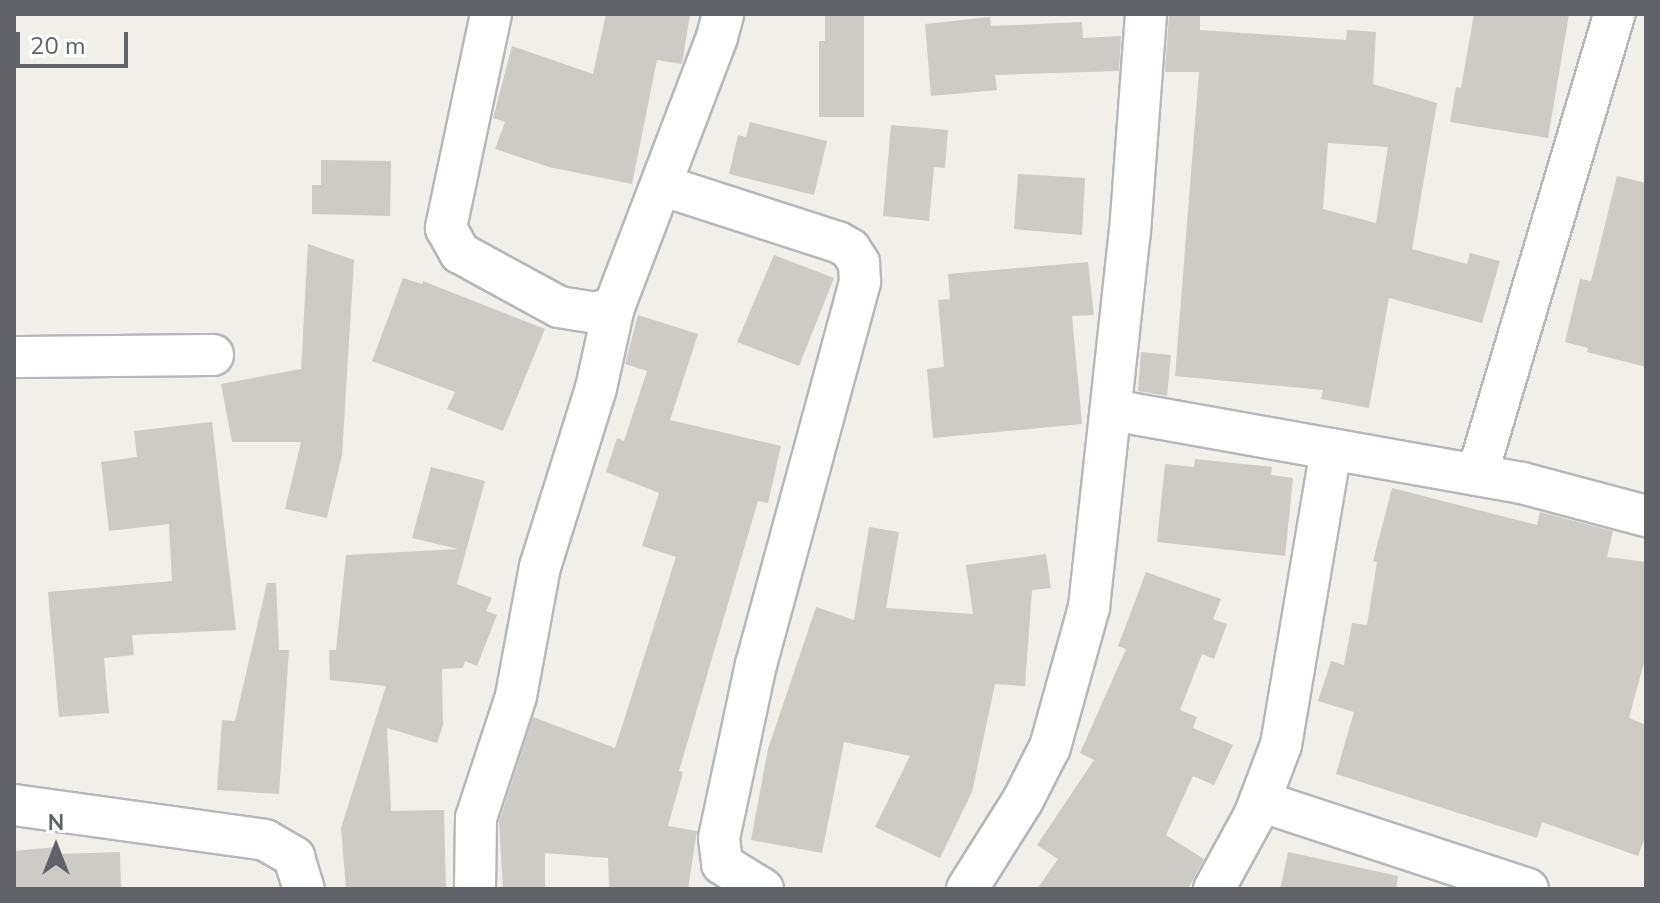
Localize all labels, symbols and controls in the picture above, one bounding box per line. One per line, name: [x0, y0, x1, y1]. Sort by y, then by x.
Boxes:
scale bar: [20, 16, 132, 66]
text: 20 m: [30, 30, 86, 62]
north arrow: [16, 807, 96, 887]
text: N: [48, 808, 64, 838]

